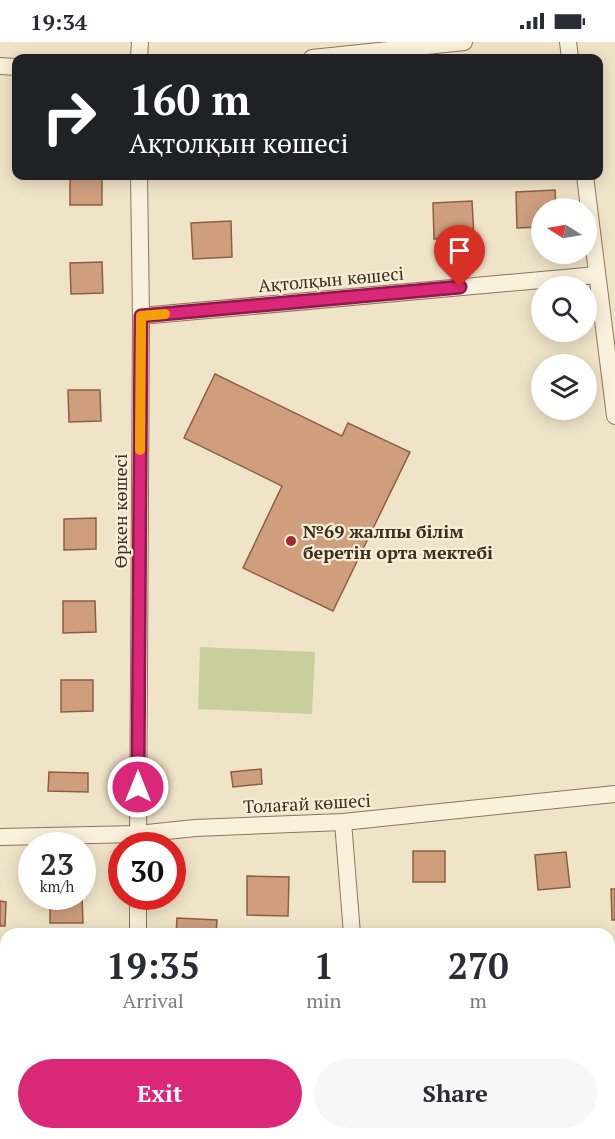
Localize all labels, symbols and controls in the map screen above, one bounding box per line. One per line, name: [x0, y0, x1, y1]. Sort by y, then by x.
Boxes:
text: 19:34: [30, 7, 87, 36]
text: 160 m: [129, 71, 250, 127]
icon: right: [30, 78, 108, 156]
text: Ақтолқын көшесі: [129, 125, 349, 161]
north arrow: [531, 198, 597, 264]
map controls: [531, 198, 597, 420]
pin: [434, 225, 485, 287]
icon: arrive: [443, 234, 476, 267]
street label: Ақтолқын көшесі: [257, 261, 405, 297]
button: search: [531, 276, 597, 342]
button: layers: [531, 354, 597, 420]
street label: Өркен көшесі: [108, 454, 132, 568]
place label: №69 жалпы білім беретін орта мектебі: [303, 519, 493, 564]
marker: №69 жалпы білім беретін орта мектебі: [284, 534, 298, 548]
position arrow: [106, 755, 170, 819]
street label: Толағай көшесі: [242, 788, 372, 818]
speed limit sign: 30: [108, 832, 186, 910]
text: 23: [40, 844, 74, 884]
text: km/h: [40, 876, 74, 896]
text: 19:35: [106, 942, 200, 989]
text: 1: [314, 942, 334, 989]
text: 270: [448, 942, 509, 989]
text: Arrival: [122, 987, 184, 1014]
text: min: [306, 987, 341, 1014]
text: m: [470, 987, 487, 1014]
button: Exit: [18, 1059, 302, 1128]
button: Share: [314, 1059, 597, 1128]

